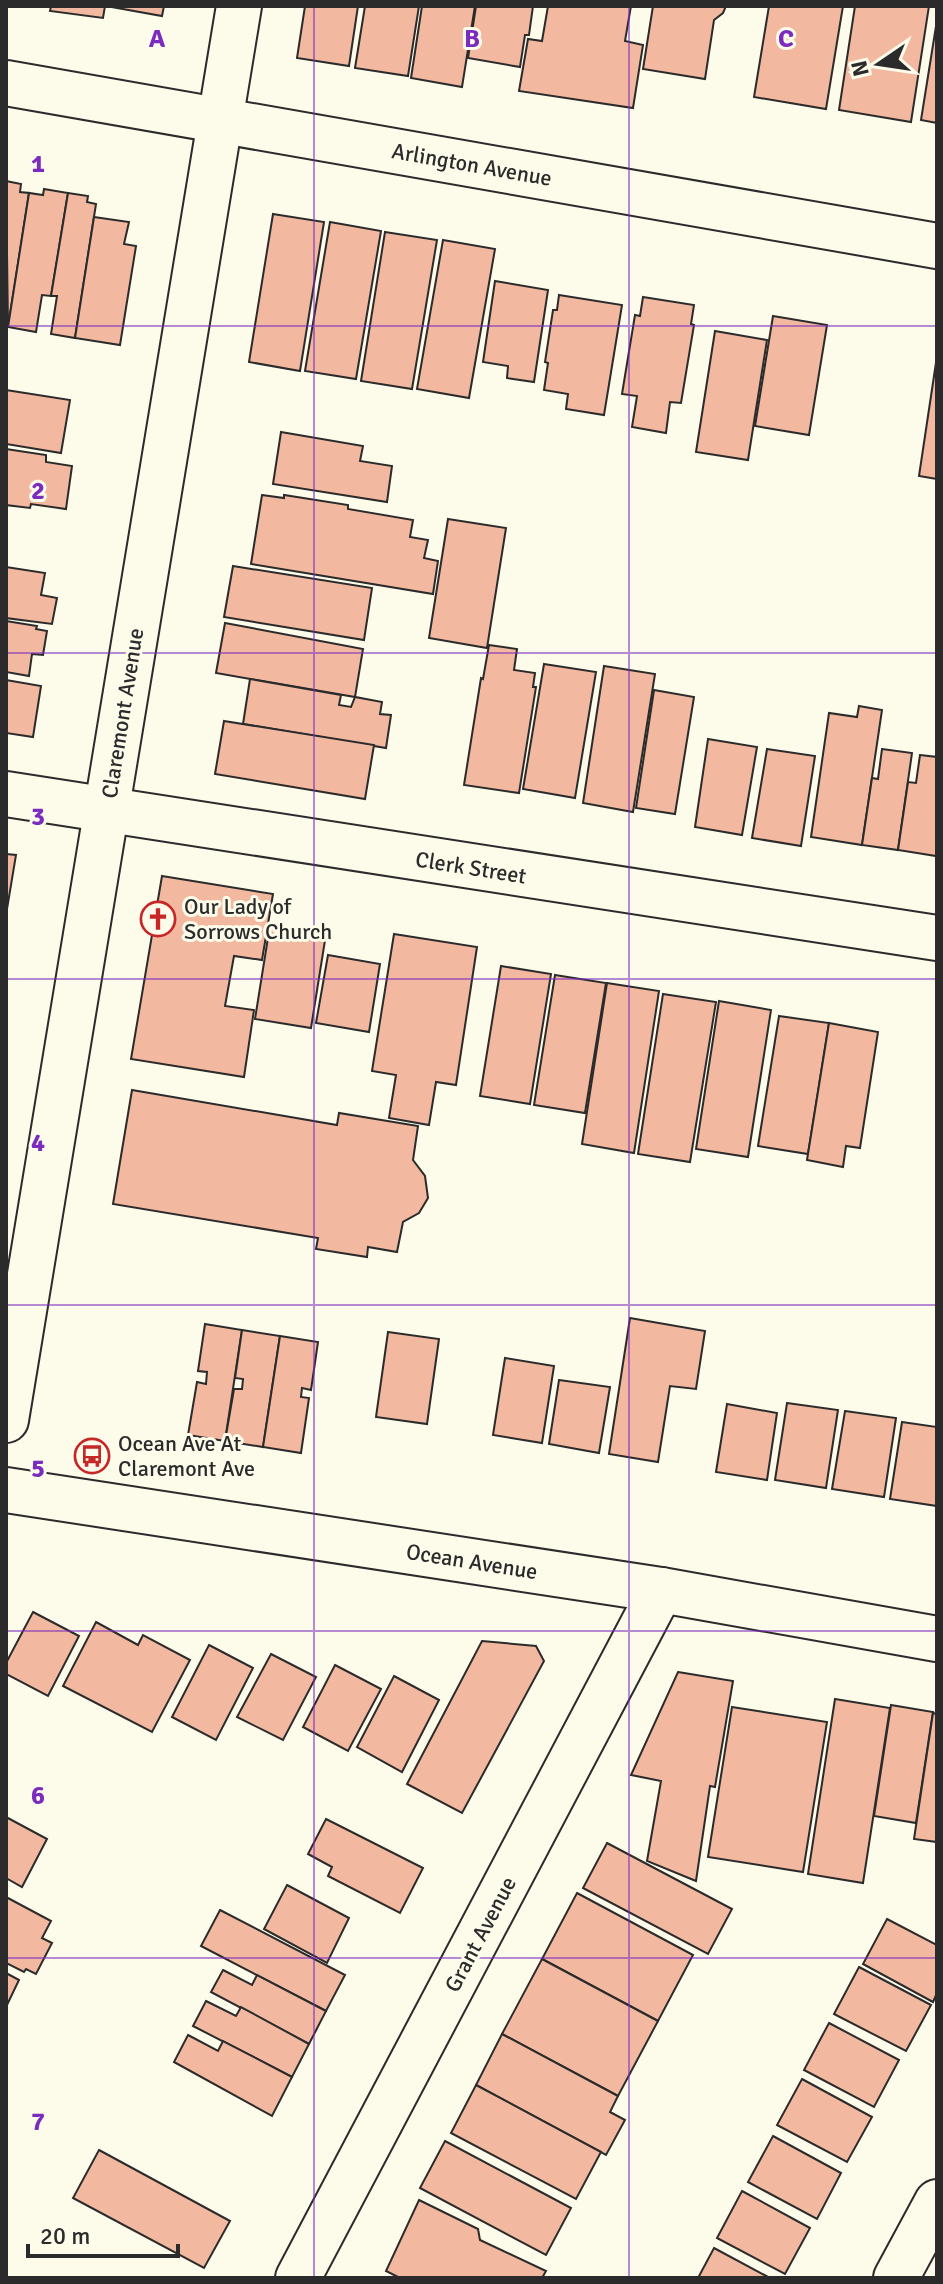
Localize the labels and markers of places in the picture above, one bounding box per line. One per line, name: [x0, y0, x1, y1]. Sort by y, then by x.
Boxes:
place label: Our Lady of Sorrows Church: [184, 893, 332, 945]
church icon: Our Lady of Sorrows Church: [139, 900, 177, 938]
place label: Ocean Ave At Claremont Ave: [118, 1430, 255, 1482]
bus stop icon: Ocean Ave At Claremont Ave: [73, 1437, 111, 1475]

